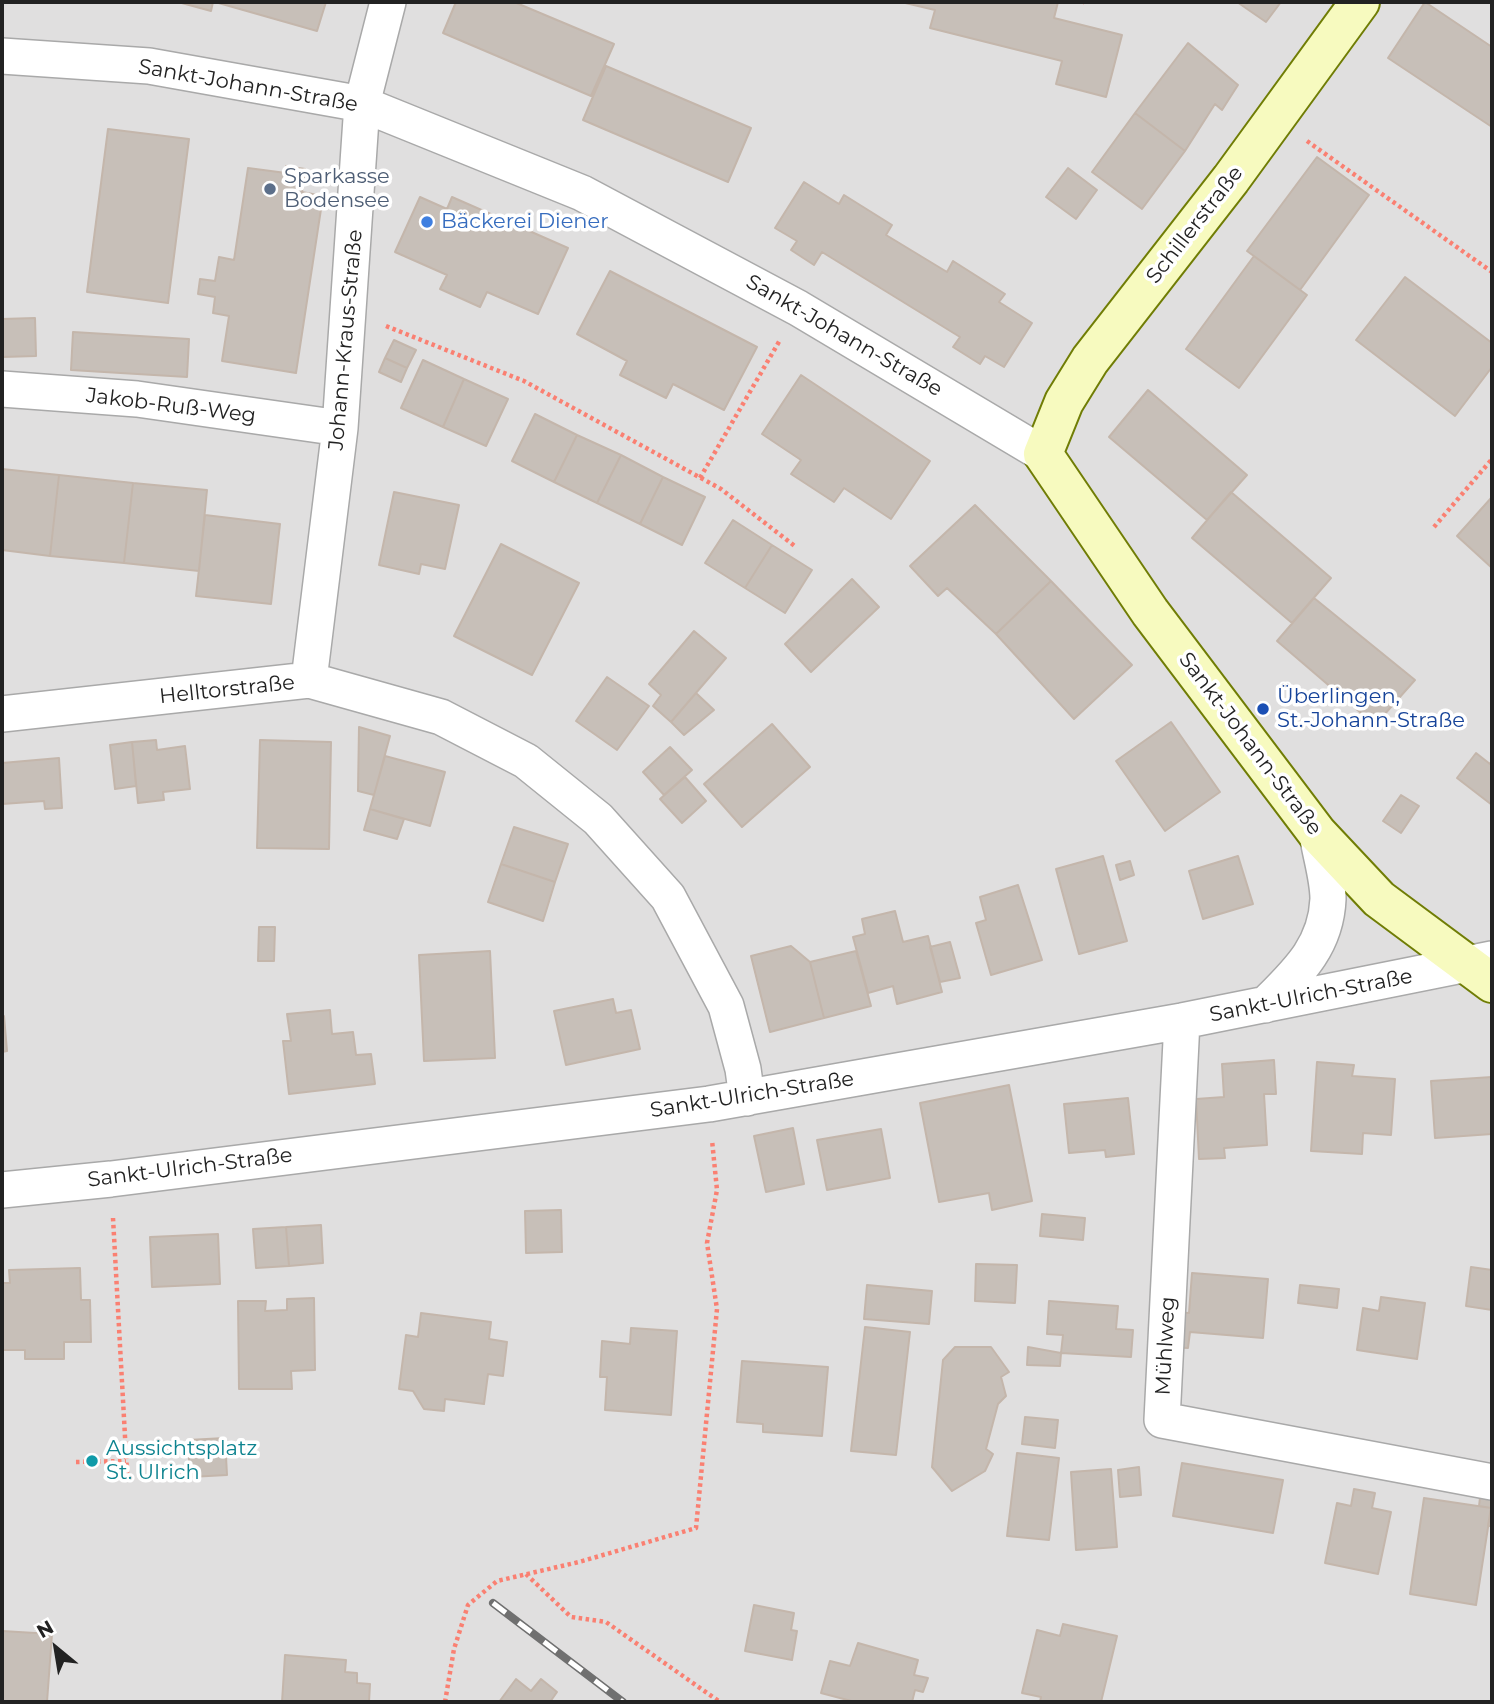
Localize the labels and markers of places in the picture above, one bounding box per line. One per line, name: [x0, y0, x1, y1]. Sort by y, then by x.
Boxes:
place label: Sparkasse Bodensee: [284, 164, 390, 214]
marker: Sparkasse Bodensee: [262, 181, 278, 197]
place label: Bäckerei Diener: [441, 209, 609, 235]
marker: Bäckerei Diener: [419, 214, 435, 230]
place label: Überlingen, St.-Johann-Straße: [1277, 684, 1465, 734]
marker: Überlingen, St.-Johann-Straße: [1255, 701, 1271, 717]
place label: Aussichtsplatz St. Ulrich: [106, 1436, 257, 1486]
marker: Aussichtsplatz St. Ulrich: [84, 1453, 100, 1469]

